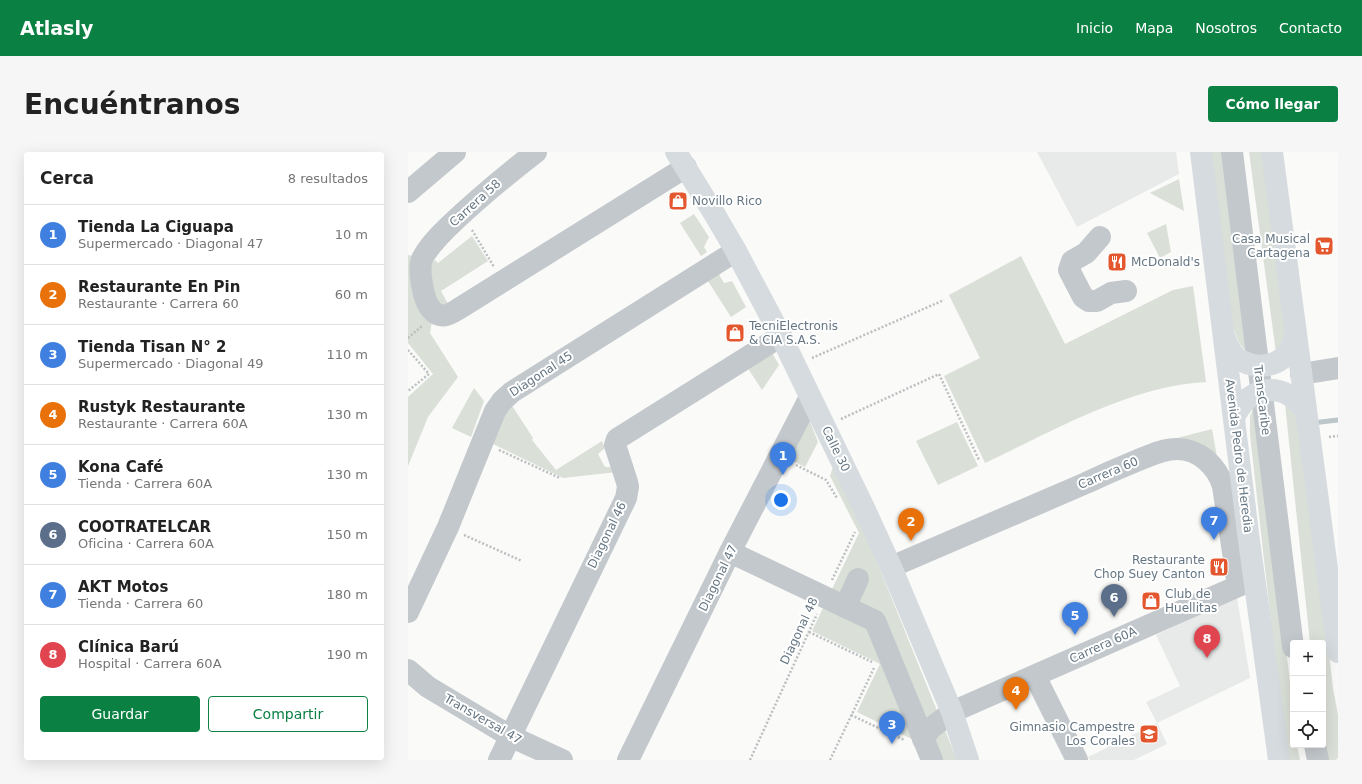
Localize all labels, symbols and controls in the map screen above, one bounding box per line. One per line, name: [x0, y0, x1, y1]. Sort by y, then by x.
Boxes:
text: Atlasly: [20, 17, 93, 39]
text: Inicio: [1076, 20, 1113, 36]
text: Mapa: [1135, 20, 1173, 36]
text: Nosotros: [1195, 20, 1257, 36]
text: Contacto: [1279, 20, 1342, 36]
button: Cómo llegar: [1208, 86, 1338, 122]
text: Encuéntranos: [24, 88, 240, 121]
text: Cerca: [40, 168, 94, 188]
text: 8 resultados: [288, 171, 368, 186]
street label: Carrera 58: [447, 176, 503, 230]
shop icon: Novillo Rico: [667, 190, 689, 212]
place label: Novillo Rico: [692, 194, 762, 208]
text: Tienda La Ciguapa: [78, 218, 234, 236]
text: 1: [48, 227, 58, 242]
text: 10 m: [335, 227, 368, 242]
place label: Casa Musical Cartagena: [1232, 232, 1310, 260]
supermarket icon: Casa Musical Cartagena: [1313, 235, 1335, 257]
text: Supermercado · Diagonal 47: [78, 236, 264, 251]
restaurant icon: McDonald's: [1106, 251, 1128, 273]
place label: McDonald's: [1131, 255, 1200, 269]
text: Restaurante En Pin: [78, 278, 240, 296]
text: 2: [48, 287, 58, 302]
text: 60 m: [335, 287, 368, 302]
text: Restaurante · Carrera 60: [78, 296, 239, 311]
place label: TecniElectronis & CIA S.A.S.: [748, 319, 838, 347]
shop icon: TecniElectronis & CIA S.A.S.: [724, 322, 746, 344]
text: Tienda Tisan N° 2: [78, 338, 226, 356]
text: 3: [48, 347, 58, 362]
text: 110 m: [326, 347, 368, 362]
street label: Diagonal 45: [507, 348, 575, 400]
text: Supermercado · Diagonal 49: [78, 356, 264, 371]
street label: TransCaribe: [1251, 363, 1273, 436]
street label: Avenida Pedro de Heredia: [1223, 378, 1255, 534]
text: Rustyk Restaurante: [78, 398, 245, 416]
text: 4: [48, 407, 58, 422]
text: 130 m: [326, 407, 368, 422]
text: Restaurante · Carrera 60A: [78, 416, 248, 431]
street label: Calle 30: [819, 424, 853, 474]
pin: 1: [770, 442, 796, 475]
street label: Carrera 60: [1076, 454, 1140, 492]
text: Kona Café: [78, 458, 164, 476]
text: 5: [48, 467, 58, 482]
text: 130 m: [326, 467, 368, 482]
text: Tienda · Carrera 60A: [78, 476, 212, 491]
your location: [771, 490, 791, 510]
street label: Diagonal 46: [585, 499, 629, 571]
pin: 7: [1201, 507, 1227, 540]
pin: 2: [898, 508, 924, 541]
text: COOTRATELCAR: [78, 518, 211, 536]
text: 6: [48, 527, 58, 542]
text: 150 m: [326, 527, 368, 542]
text: Oficina · Carrera 60A: [78, 536, 214, 551]
street label: Diagonal 47: [696, 542, 740, 614]
place label: Restaurante Chop Suey Canton: [1094, 553, 1205, 581]
restaurant icon: Restaurante Chop Suey Canton: [1208, 556, 1230, 578]
text: AKT Motos: [78, 578, 168, 596]
pin: 6: [1101, 584, 1127, 617]
text: 7: [48, 587, 58, 602]
text: 180 m: [326, 587, 368, 602]
place label: Club de Huellitas: [1165, 587, 1217, 615]
shop icon: Club de Huellitas: [1140, 590, 1162, 612]
street label: Diagonal 48: [777, 595, 821, 667]
text: Tienda · Carrera 60: [78, 596, 203, 611]
pin: 5: [1062, 602, 1088, 635]
street label: Carrera 60A: [1067, 624, 1139, 666]
pin: 8: [1194, 625, 1220, 658]
text: Clínica Barú: [78, 638, 179, 656]
map controls: [1290, 640, 1326, 748]
button: +: [1290, 640, 1326, 676]
text: 8: [48, 647, 58, 662]
text: 190 m: [326, 647, 368, 662]
text: Hospital · Carrera 60A: [78, 656, 222, 671]
button: −: [1290, 676, 1326, 712]
pin: 4: [1003, 677, 1029, 710]
street label: Transversal 47: [441, 691, 524, 747]
button: Guardar: [40, 696, 200, 732]
button: Compartir: [208, 696, 368, 732]
pin: 3: [879, 711, 905, 744]
button: locate: [1290, 712, 1326, 748]
place label: Gimnasio Campestre Los Corales: [1010, 720, 1135, 748]
school or university icon: Gimnasio Campestre Los Corales: [1138, 723, 1160, 745]

